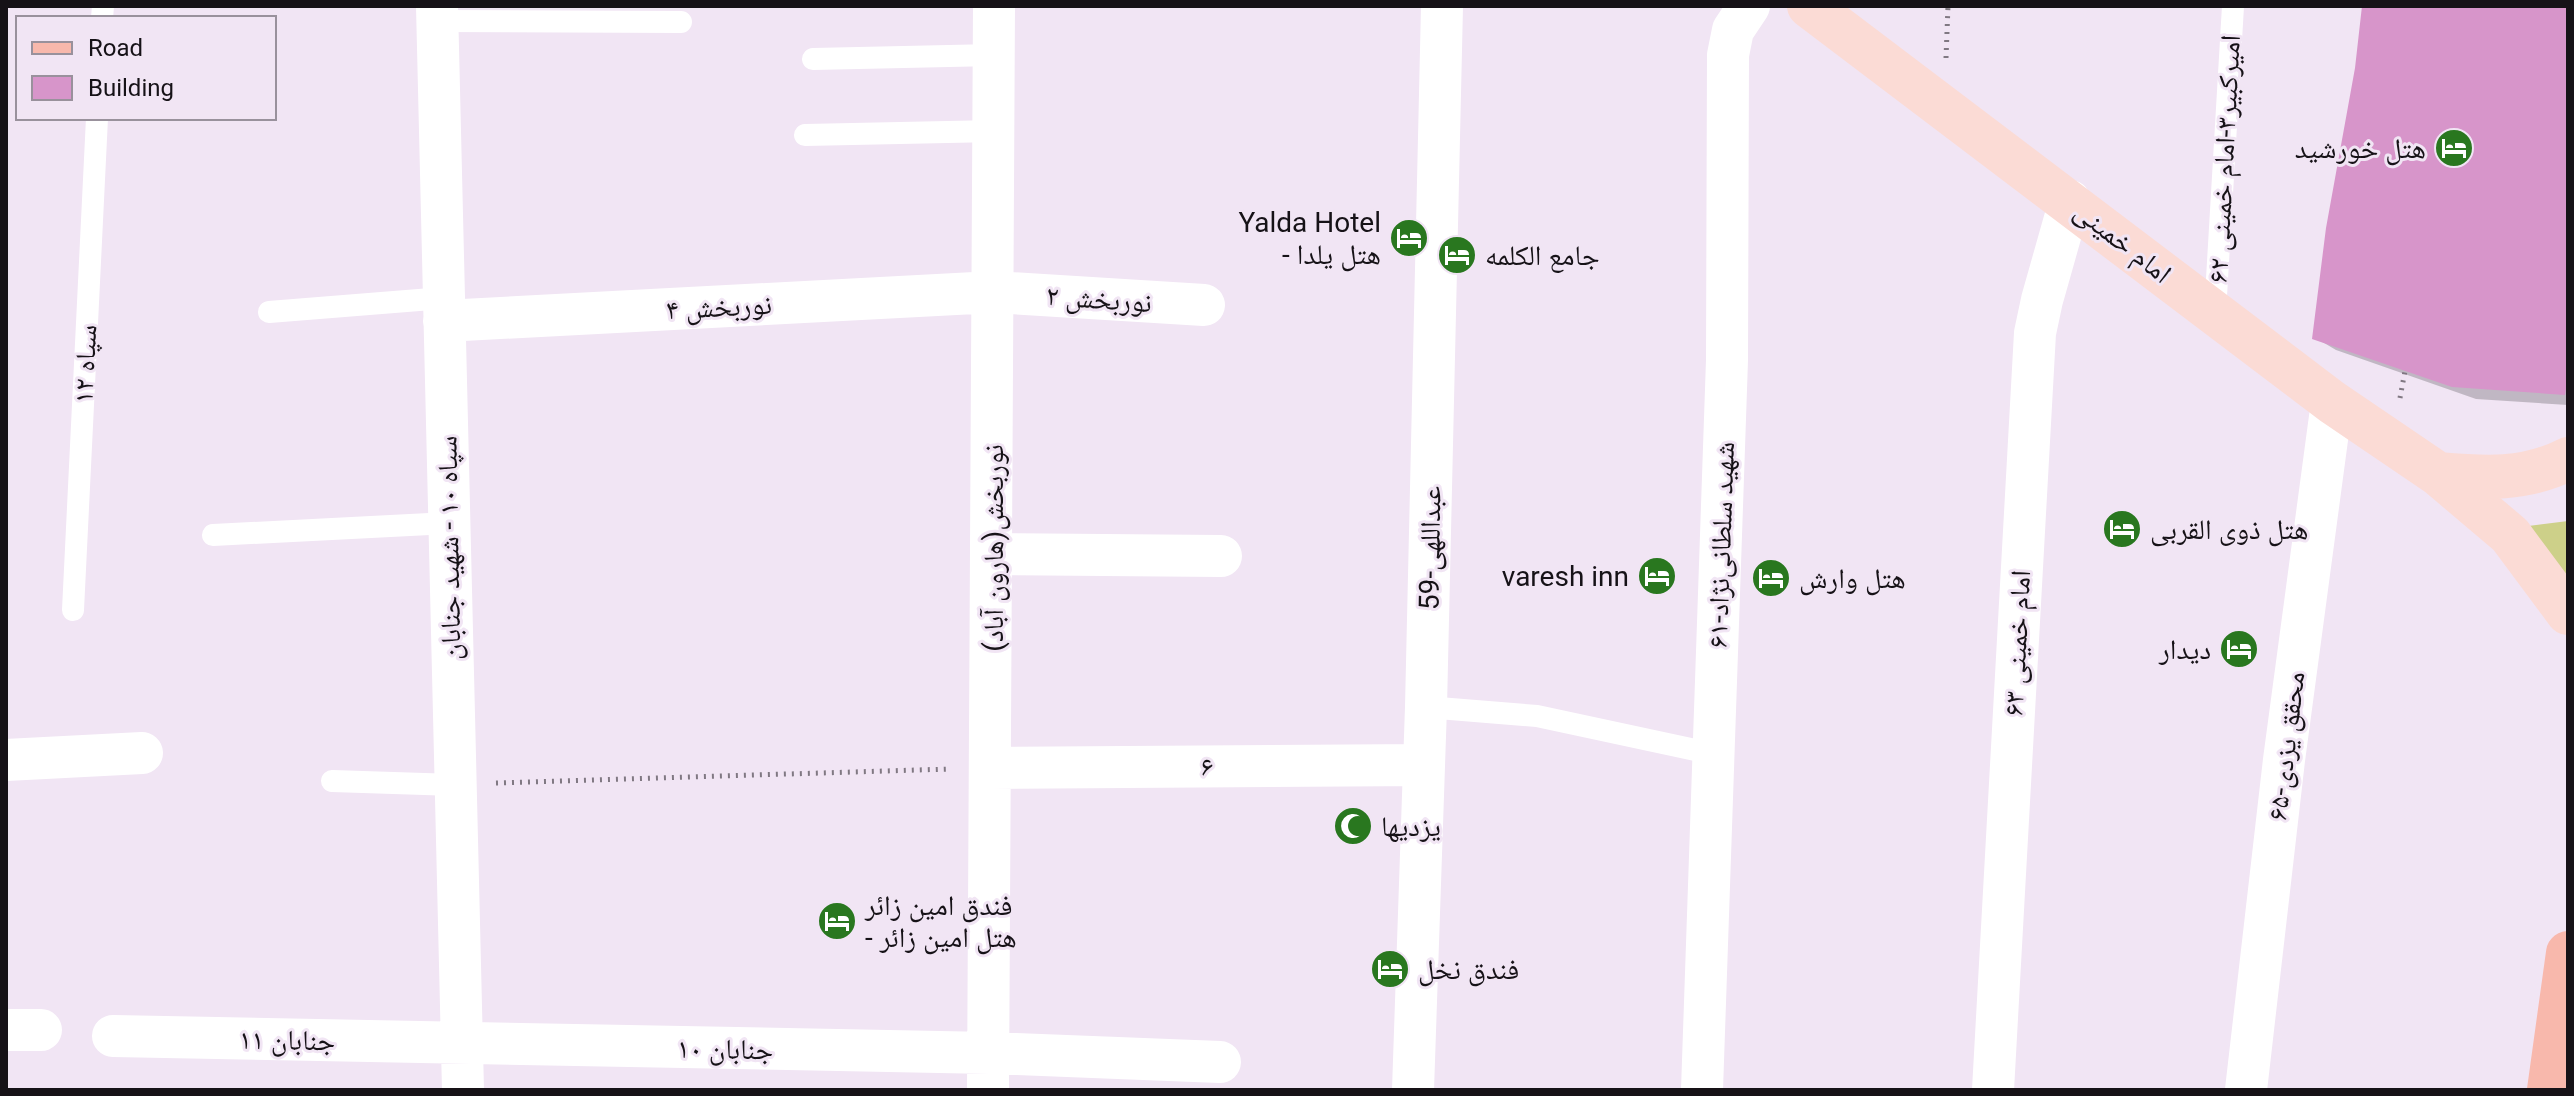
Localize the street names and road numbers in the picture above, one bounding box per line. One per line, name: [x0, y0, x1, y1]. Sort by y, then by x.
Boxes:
street label: امیرکبیر۳-امام خمینی ۶۲: [2201, 34, 2249, 284]
street label: امام خمینی: [2067, 194, 2178, 292]
street label: نوربخش ۲: [1045, 279, 1153, 320]
street label: نوربخش ۴: [665, 288, 773, 327]
street label: سپاه ۱۲: [66, 324, 104, 404]
street label: سپاه ۱۰ - شهید جنابان: [431, 436, 468, 660]
street label: شهید سلطانی‌نژاد-۶۱: [1701, 441, 1742, 649]
street label: نوربخش(هارون آباد): [977, 444, 1011, 652]
street label: عبداللهی-59: [1412, 486, 1449, 610]
street label: امام خمینی ۶۳: [1997, 569, 2039, 717]
street label: محقق یزدی-۶۵: [2260, 670, 2313, 823]
street label: ۶: [1201, 750, 1213, 783]
street label: جنابان ۱۱: [239, 1023, 335, 1057]
street label: جنابان ۱۰: [677, 1032, 773, 1066]

